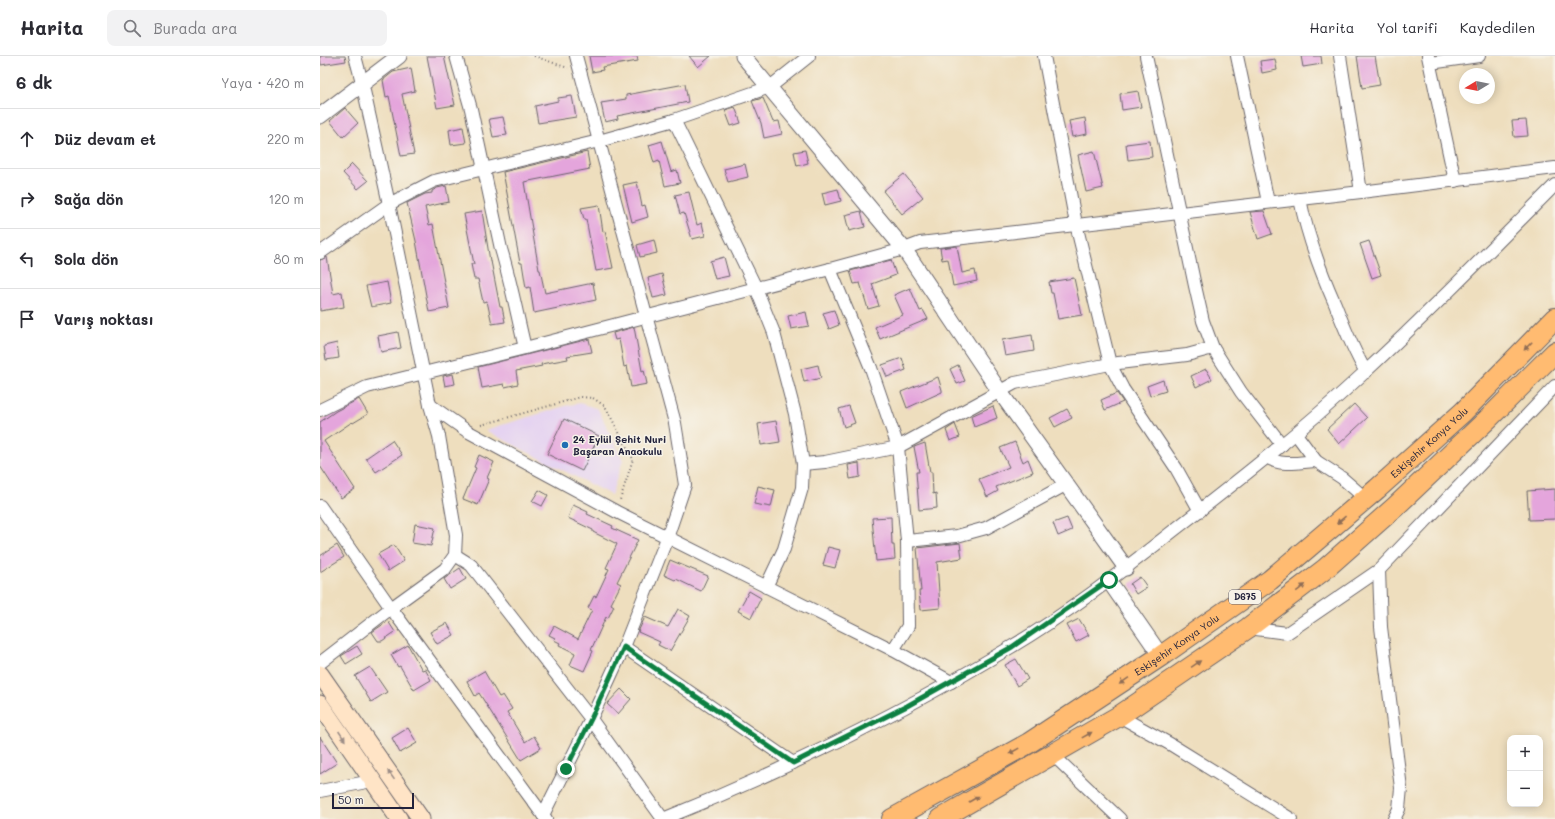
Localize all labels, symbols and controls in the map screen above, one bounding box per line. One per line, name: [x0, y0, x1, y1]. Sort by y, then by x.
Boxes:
search box: [107, 10, 387, 46]
text: Harita: [20, 15, 83, 40]
icon: search: [121, 17, 143, 39]
text: Burada ara: [153, 18, 238, 38]
text: Harita: [1310, 18, 1354, 37]
text: Yol tarifi: [1376, 18, 1438, 37]
text: Kaydedilen: [1460, 18, 1535, 37]
north arrow: [1459, 68, 1495, 104]
text: 6 dk: [16, 71, 52, 93]
text: Yaya · 420 m: [221, 74, 304, 91]
icon: ahead: [16, 128, 38, 150]
text: Düz devam et: [54, 129, 156, 149]
text: 220 m: [267, 130, 304, 147]
icon: right: [16, 188, 38, 210]
text: Sağa dön: [54, 189, 123, 209]
text: 120 m: [268, 190, 304, 207]
icon: left: [16, 248, 38, 270]
text: Sola dön: [54, 249, 118, 269]
text: 80 m: [274, 250, 304, 267]
icon: arrive: [16, 308, 38, 330]
text: Varış noktası: [54, 309, 154, 329]
one-way arrow: [1523, 341, 1533, 351]
street label: Eskişehir Konya Yolu: [1387, 404, 1471, 481]
place label: 24 Eylül Şehit Nuri Başaran Anaokulu: [573, 432, 666, 459]
marker: 24 Eylül Şehit Nuri Başaran Anaokulu: [560, 440, 570, 450]
one-way arrow: [1335, 516, 1346, 525]
route start: [1100, 571, 1118, 589]
one-way arrow: [1295, 583, 1306, 592]
road number: D675: [1229, 590, 1261, 604]
street label: Eskişehir Konya Yolu: [1131, 611, 1222, 679]
one-way arrow: [1190, 660, 1201, 668]
one-way arrow: [1118, 677, 1130, 684]
one-way arrow: [338, 731, 346, 742]
one-way arrow: [1081, 731, 1093, 738]
map controls: [1507, 735, 1543, 807]
button: +: [1507, 735, 1543, 771]
one-way arrow: [1009, 747, 1020, 754]
route end: [557, 760, 575, 778]
one-way arrow: [387, 770, 395, 781]
button: −: [1507, 771, 1543, 807]
scale bar: [332, 791, 414, 810]
text: 50 m: [338, 792, 364, 807]
one-way arrow: [968, 796, 980, 803]

